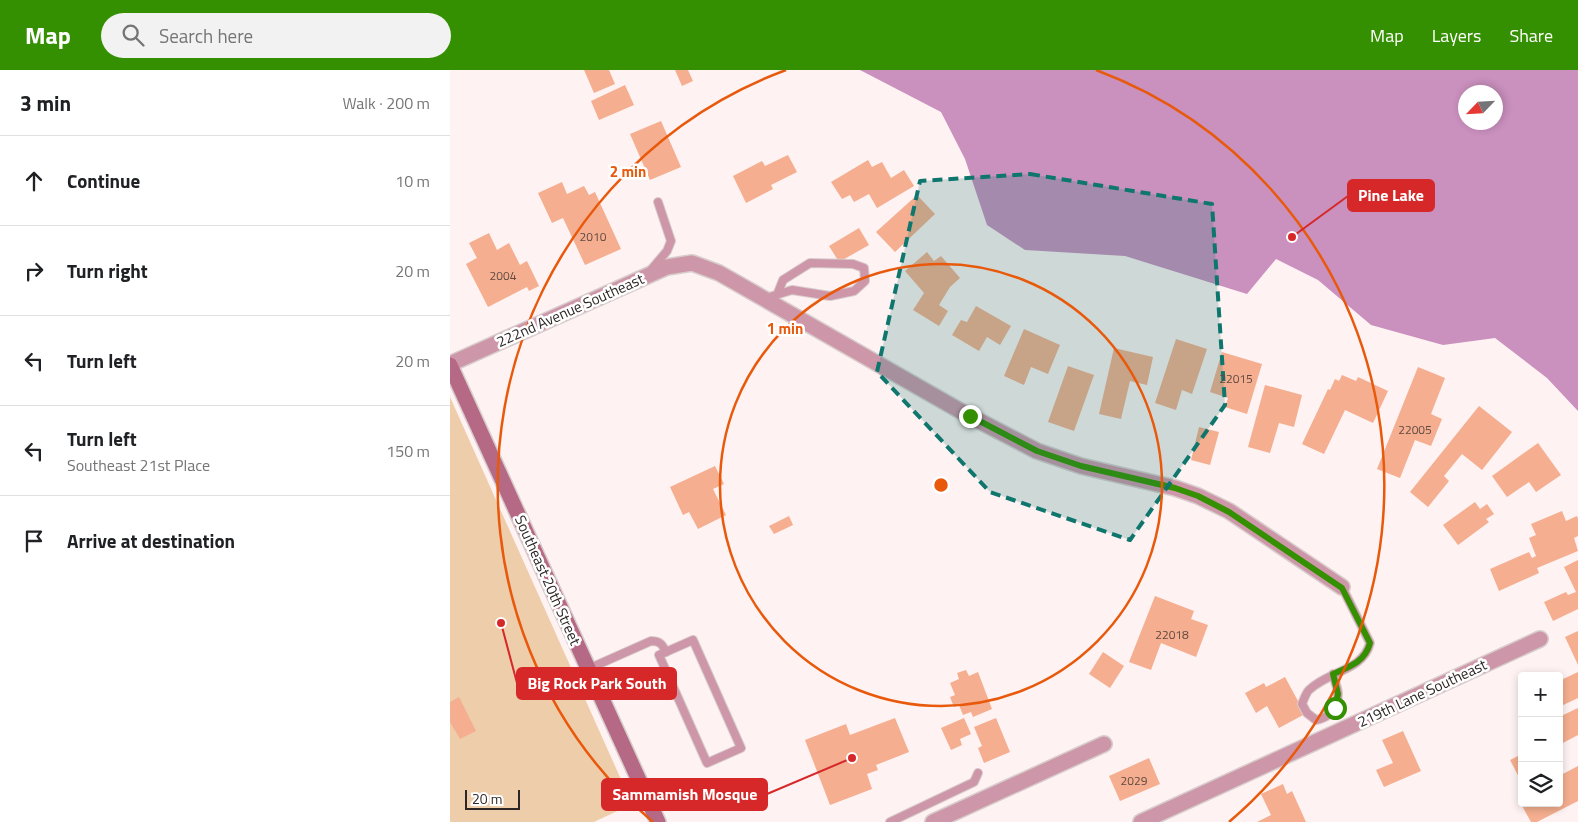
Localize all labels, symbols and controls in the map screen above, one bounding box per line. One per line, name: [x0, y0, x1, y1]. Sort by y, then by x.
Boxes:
search box: [101, 13, 451, 58]
text: Map: [25, 17, 71, 53]
icon: search: [119, 21, 147, 49]
text: Search here: [159, 21, 253, 50]
text: Map: [1370, 22, 1404, 49]
text: Layers: [1432, 22, 1481, 49]
text: Share: [1509, 22, 1553, 49]
north arrow: [1458, 85, 1503, 130]
text: 3 min: [20, 87, 71, 119]
text: Walk · 200 m: [342, 91, 430, 115]
text: 2 min: [610, 160, 646, 183]
text: Continue: [67, 166, 140, 195]
icon: ahead: [20, 167, 48, 195]
text: 10 m: [395, 169, 430, 193]
callout: Pine Lake: [1348, 180, 1434, 211]
text: Pine Lake: [1358, 183, 1424, 207]
house number: 2010: [580, 227, 607, 246]
text: Turn right: [67, 256, 148, 285]
icon: right: [20, 257, 48, 285]
text: 20 m: [395, 259, 430, 283]
house number: 2004: [490, 266, 517, 285]
street label: 222nd Avenue Southeast: [493, 267, 648, 353]
text: 1 min: [767, 317, 803, 340]
text: Turn left: [67, 346, 137, 375]
icon: left: [20, 347, 48, 375]
text: 20 m: [395, 349, 430, 373]
house number: 22015: [1219, 369, 1253, 388]
route end: [959, 405, 982, 428]
house number: 22005: [1398, 420, 1432, 439]
text: Turn left: [67, 424, 137, 453]
icon: left: [20, 437, 48, 465]
text: 150 m: [386, 439, 430, 463]
text: Southeast 21st Place: [67, 453, 210, 477]
centre of rings: [932, 476, 950, 494]
street label: Southeast 20th Street: [509, 511, 587, 649]
text: Arrive at destination: [67, 526, 235, 555]
icon: arrive: [20, 527, 48, 555]
house number: 22018: [1155, 625, 1189, 644]
street label: 219th Lane Southeast: [1354, 653, 1491, 733]
callout: Big Rock Park South: [517, 668, 676, 699]
text: Big Rock Park South: [527, 671, 667, 695]
map controls: [1518, 672, 1563, 807]
button: +: [1518, 672, 1563, 717]
route start: [1324, 697, 1347, 720]
button: −: [1518, 717, 1563, 762]
button: layers: [1518, 762, 1563, 807]
house number: 2029: [1121, 771, 1148, 790]
callout: Sammamish Mosque: [602, 779, 767, 810]
text: Sammamish Mosque: [613, 782, 757, 806]
scale bar: [465, 787, 520, 810]
text: 20 m: [472, 788, 502, 809]

